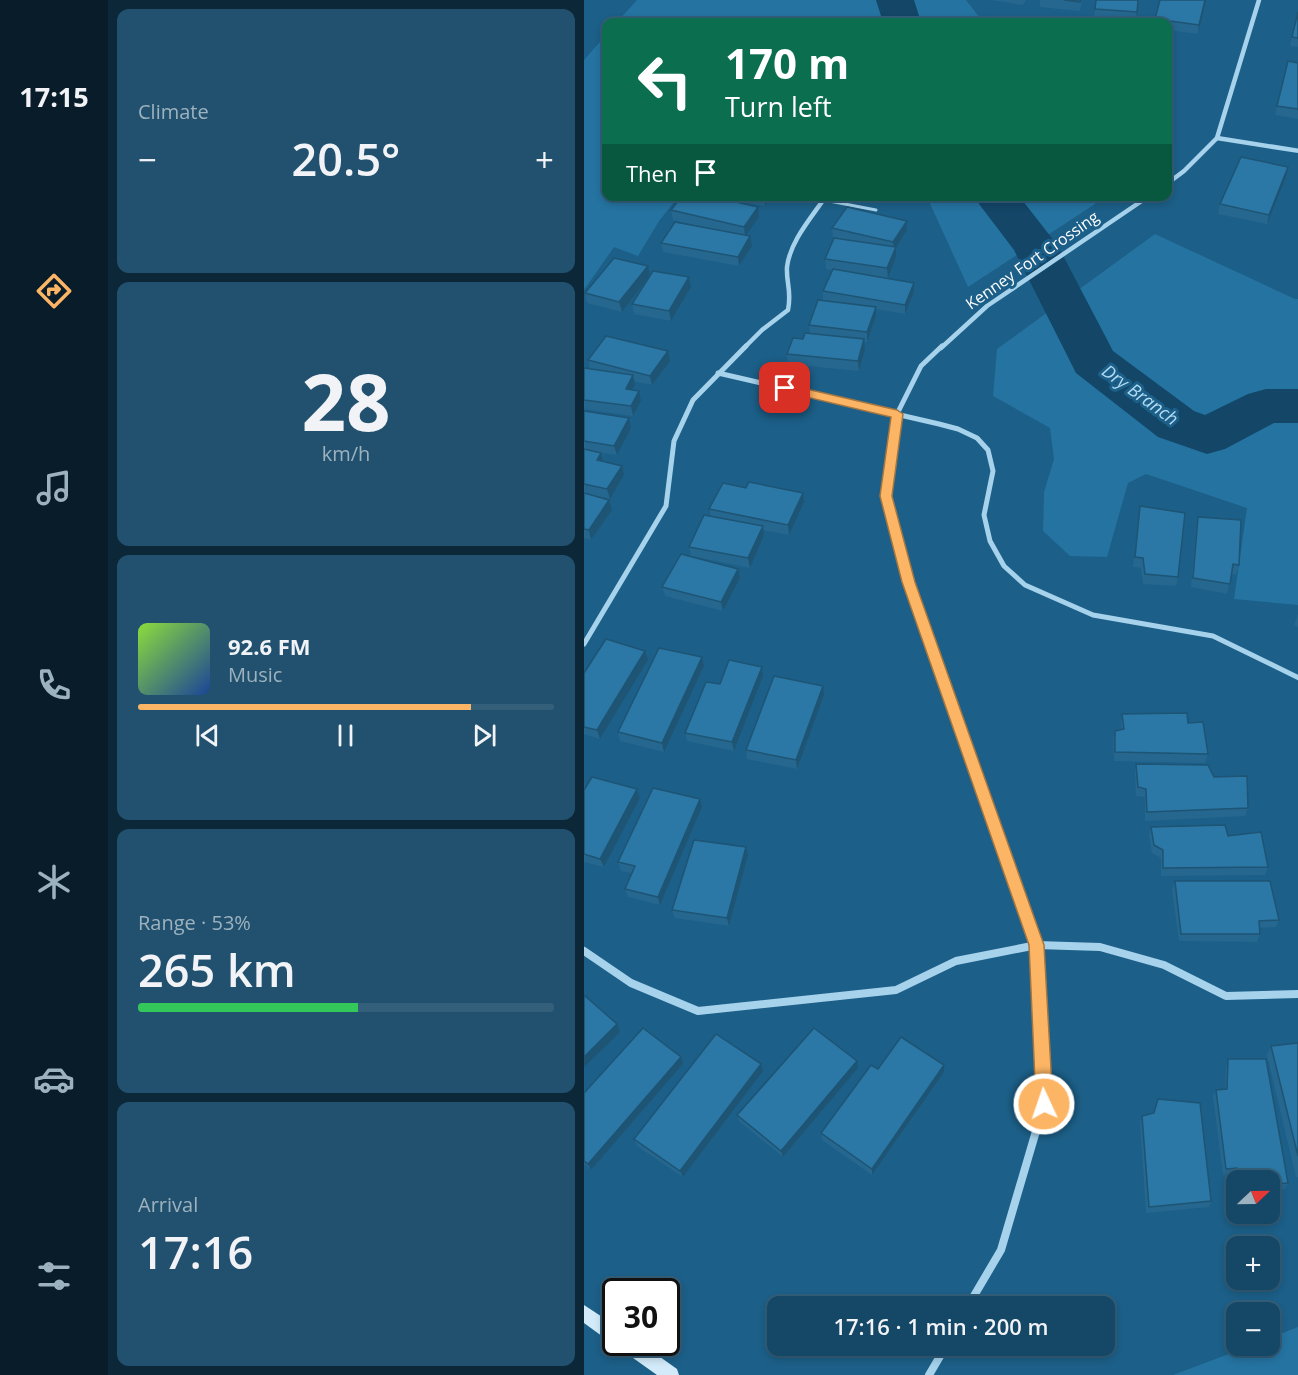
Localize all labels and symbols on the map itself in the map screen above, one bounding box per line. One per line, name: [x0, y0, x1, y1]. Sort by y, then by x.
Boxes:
street label: Kenney Fort Crossing: [961, 206, 1103, 314]
water label: Dry Branch: [1097, 358, 1184, 430]
pin: [759, 362, 810, 413]
position arrow: [1012, 1072, 1076, 1136]
north arrow: [1226, 1170, 1280, 1224]
speed limit sign: 30: [602, 1278, 680, 1356]

